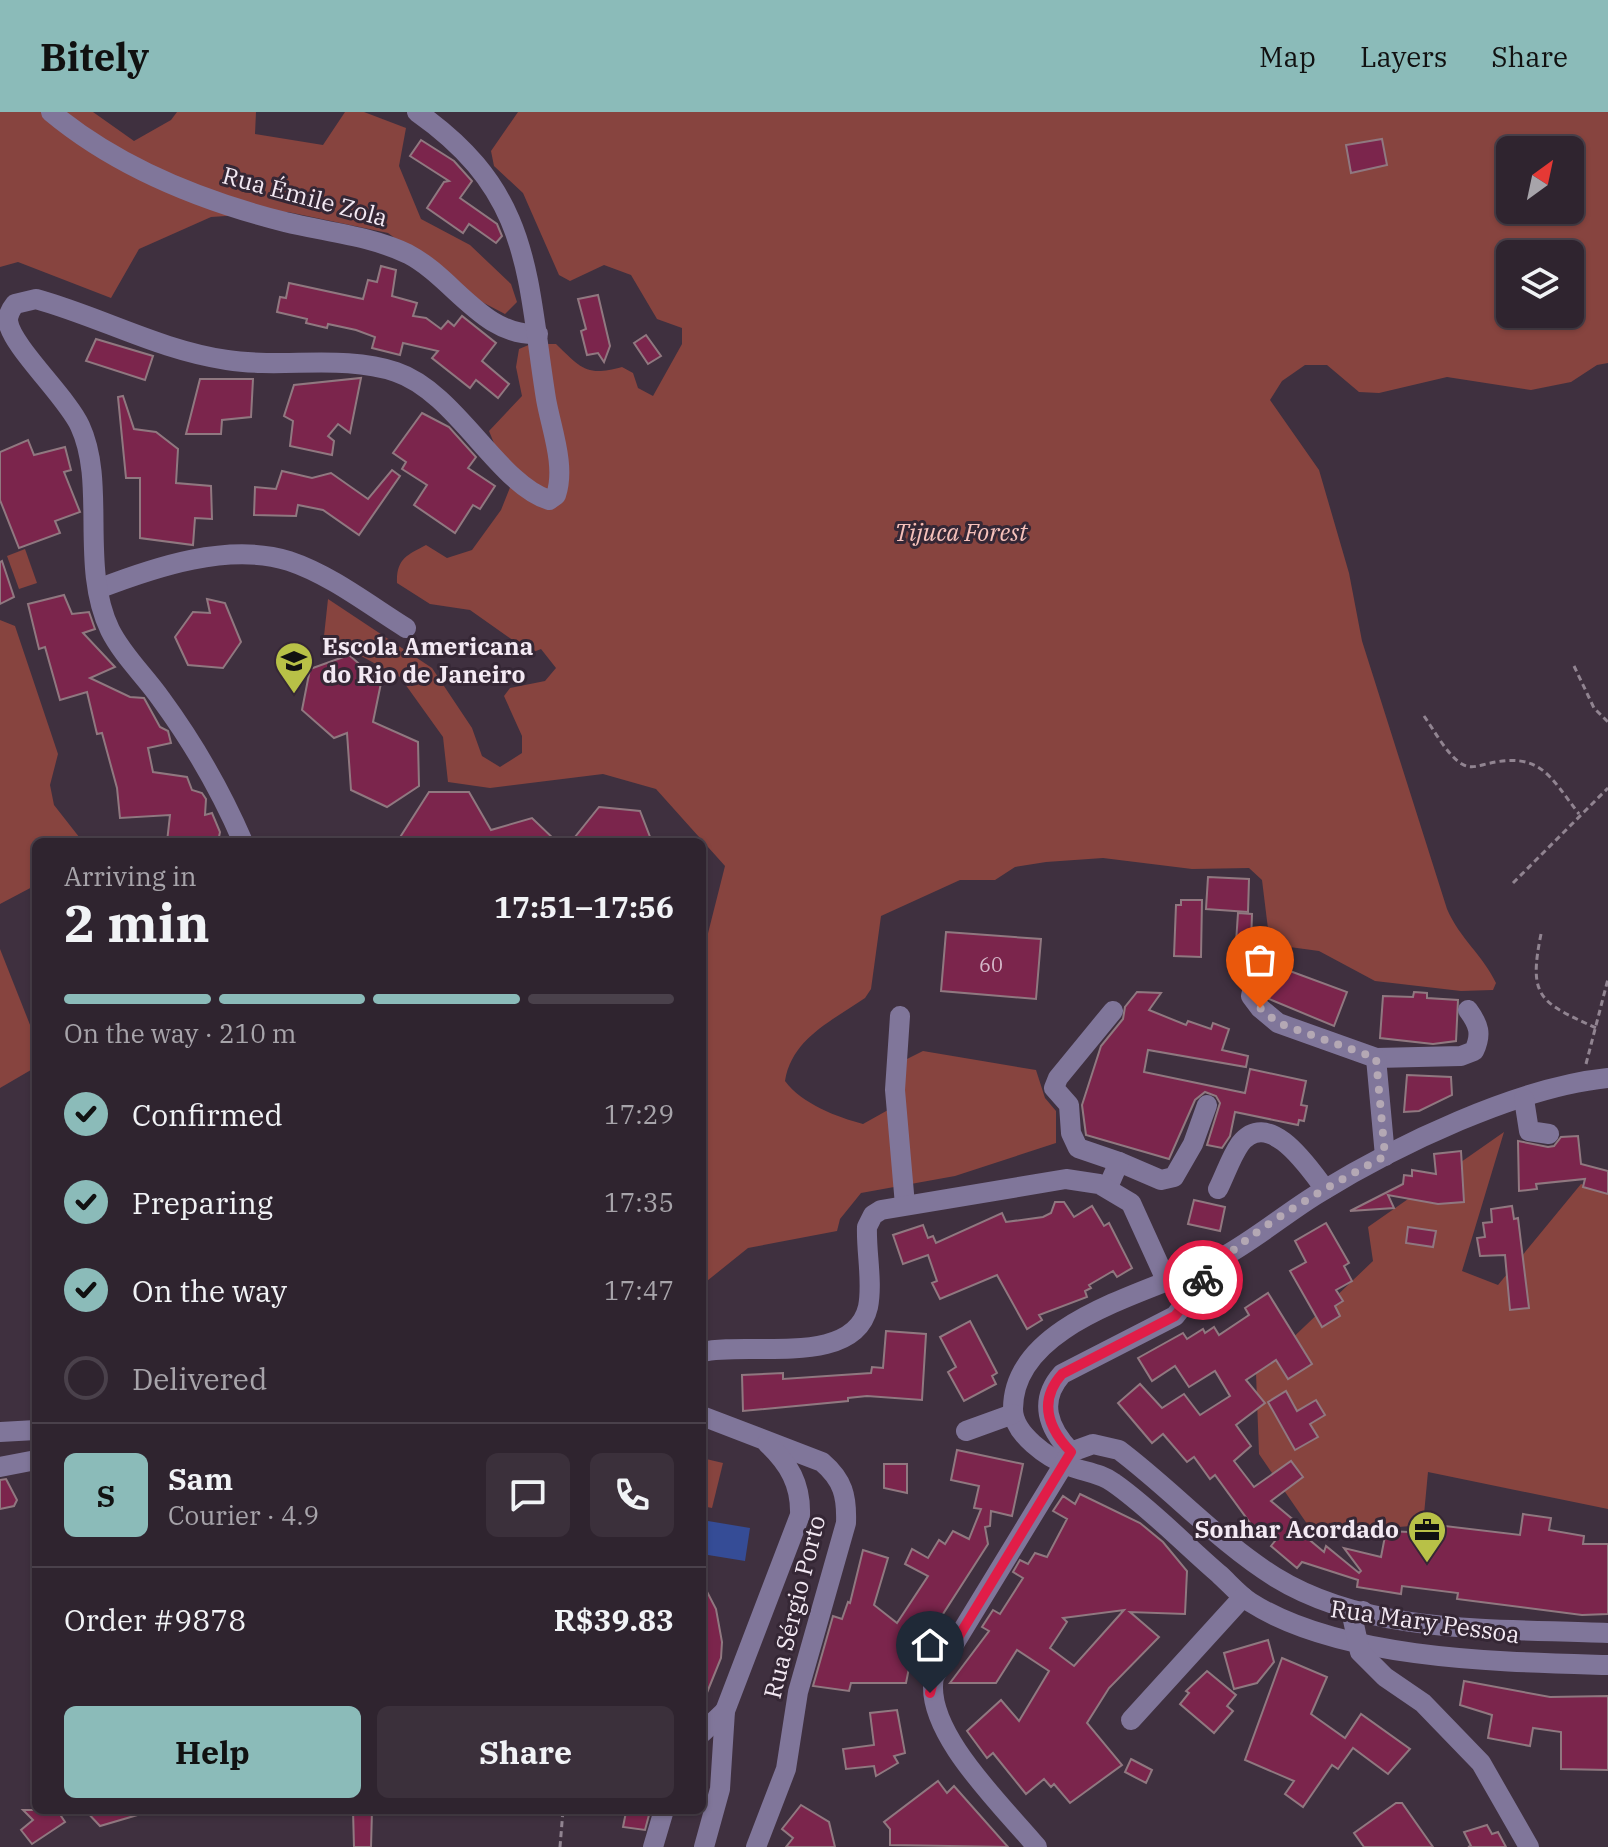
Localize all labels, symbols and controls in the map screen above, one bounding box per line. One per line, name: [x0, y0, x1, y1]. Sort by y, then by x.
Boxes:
text: Bitely: [40, 32, 149, 81]
text: Map: [1259, 38, 1316, 75]
text: Layers: [1360, 38, 1447, 75]
text: Share: [1491, 38, 1568, 75]
north arrow: [1496, 136, 1584, 224]
map controls: [1496, 136, 1584, 328]
street label: Rua Émile Zola: [219, 159, 392, 233]
button: layers: [1496, 240, 1584, 328]
park label: Tijuca Forest: [895, 516, 1029, 548]
place label: Escola Americana do Rio de Janeiro: [322, 630, 534, 690]
school or university icon: Escola Americana do Rio de Janeiro: [273, 640, 315, 695]
text: Arriving in: [64, 859, 197, 893]
text: 17:51–17:56: [494, 887, 674, 926]
text: 2 min: [64, 889, 210, 956]
pin: [1226, 926, 1294, 1008]
icon: bag: [1238, 938, 1282, 982]
house number: 60: [979, 951, 1003, 978]
text: On the way · 210 m: [64, 1016, 297, 1050]
icon: check: [64, 1092, 108, 1136]
text: Confirmed: [132, 1095, 283, 1134]
text: 17:29: [604, 1097, 674, 1131]
icon: check: [64, 1180, 108, 1224]
text: Preparing: [132, 1183, 273, 1222]
text: 17:35: [604, 1185, 674, 1219]
courier: [1163, 1240, 1243, 1320]
icon: bike: [1181, 1258, 1225, 1302]
icon: check: [64, 1268, 108, 1312]
text: On the way: [132, 1271, 287, 1310]
text: 17:47: [604, 1273, 674, 1307]
text: Delivered: [132, 1359, 267, 1398]
button: chat: [486, 1453, 570, 1537]
button: phone: [590, 1453, 674, 1537]
text: Sam: [168, 1459, 233, 1498]
text: S: [97, 1476, 115, 1515]
text: Courier · 4.9: [168, 1498, 319, 1532]
office icon: Sonhar Acordado: [1406, 1509, 1448, 1564]
street label: Rua Sérgio Porto: [756, 1512, 832, 1702]
place label: Sonhar Acordado: [1194, 1513, 1399, 1545]
street label: Rua Mary Pessoa: [1328, 1592, 1522, 1650]
text: Order #9878: [64, 1600, 246, 1639]
text: R$39.83: [554, 1600, 674, 1639]
pin: [896, 1611, 964, 1693]
icon: home: [908, 1623, 952, 1667]
button: Help: [64, 1706, 361, 1798]
button: Share: [377, 1706, 674, 1798]

